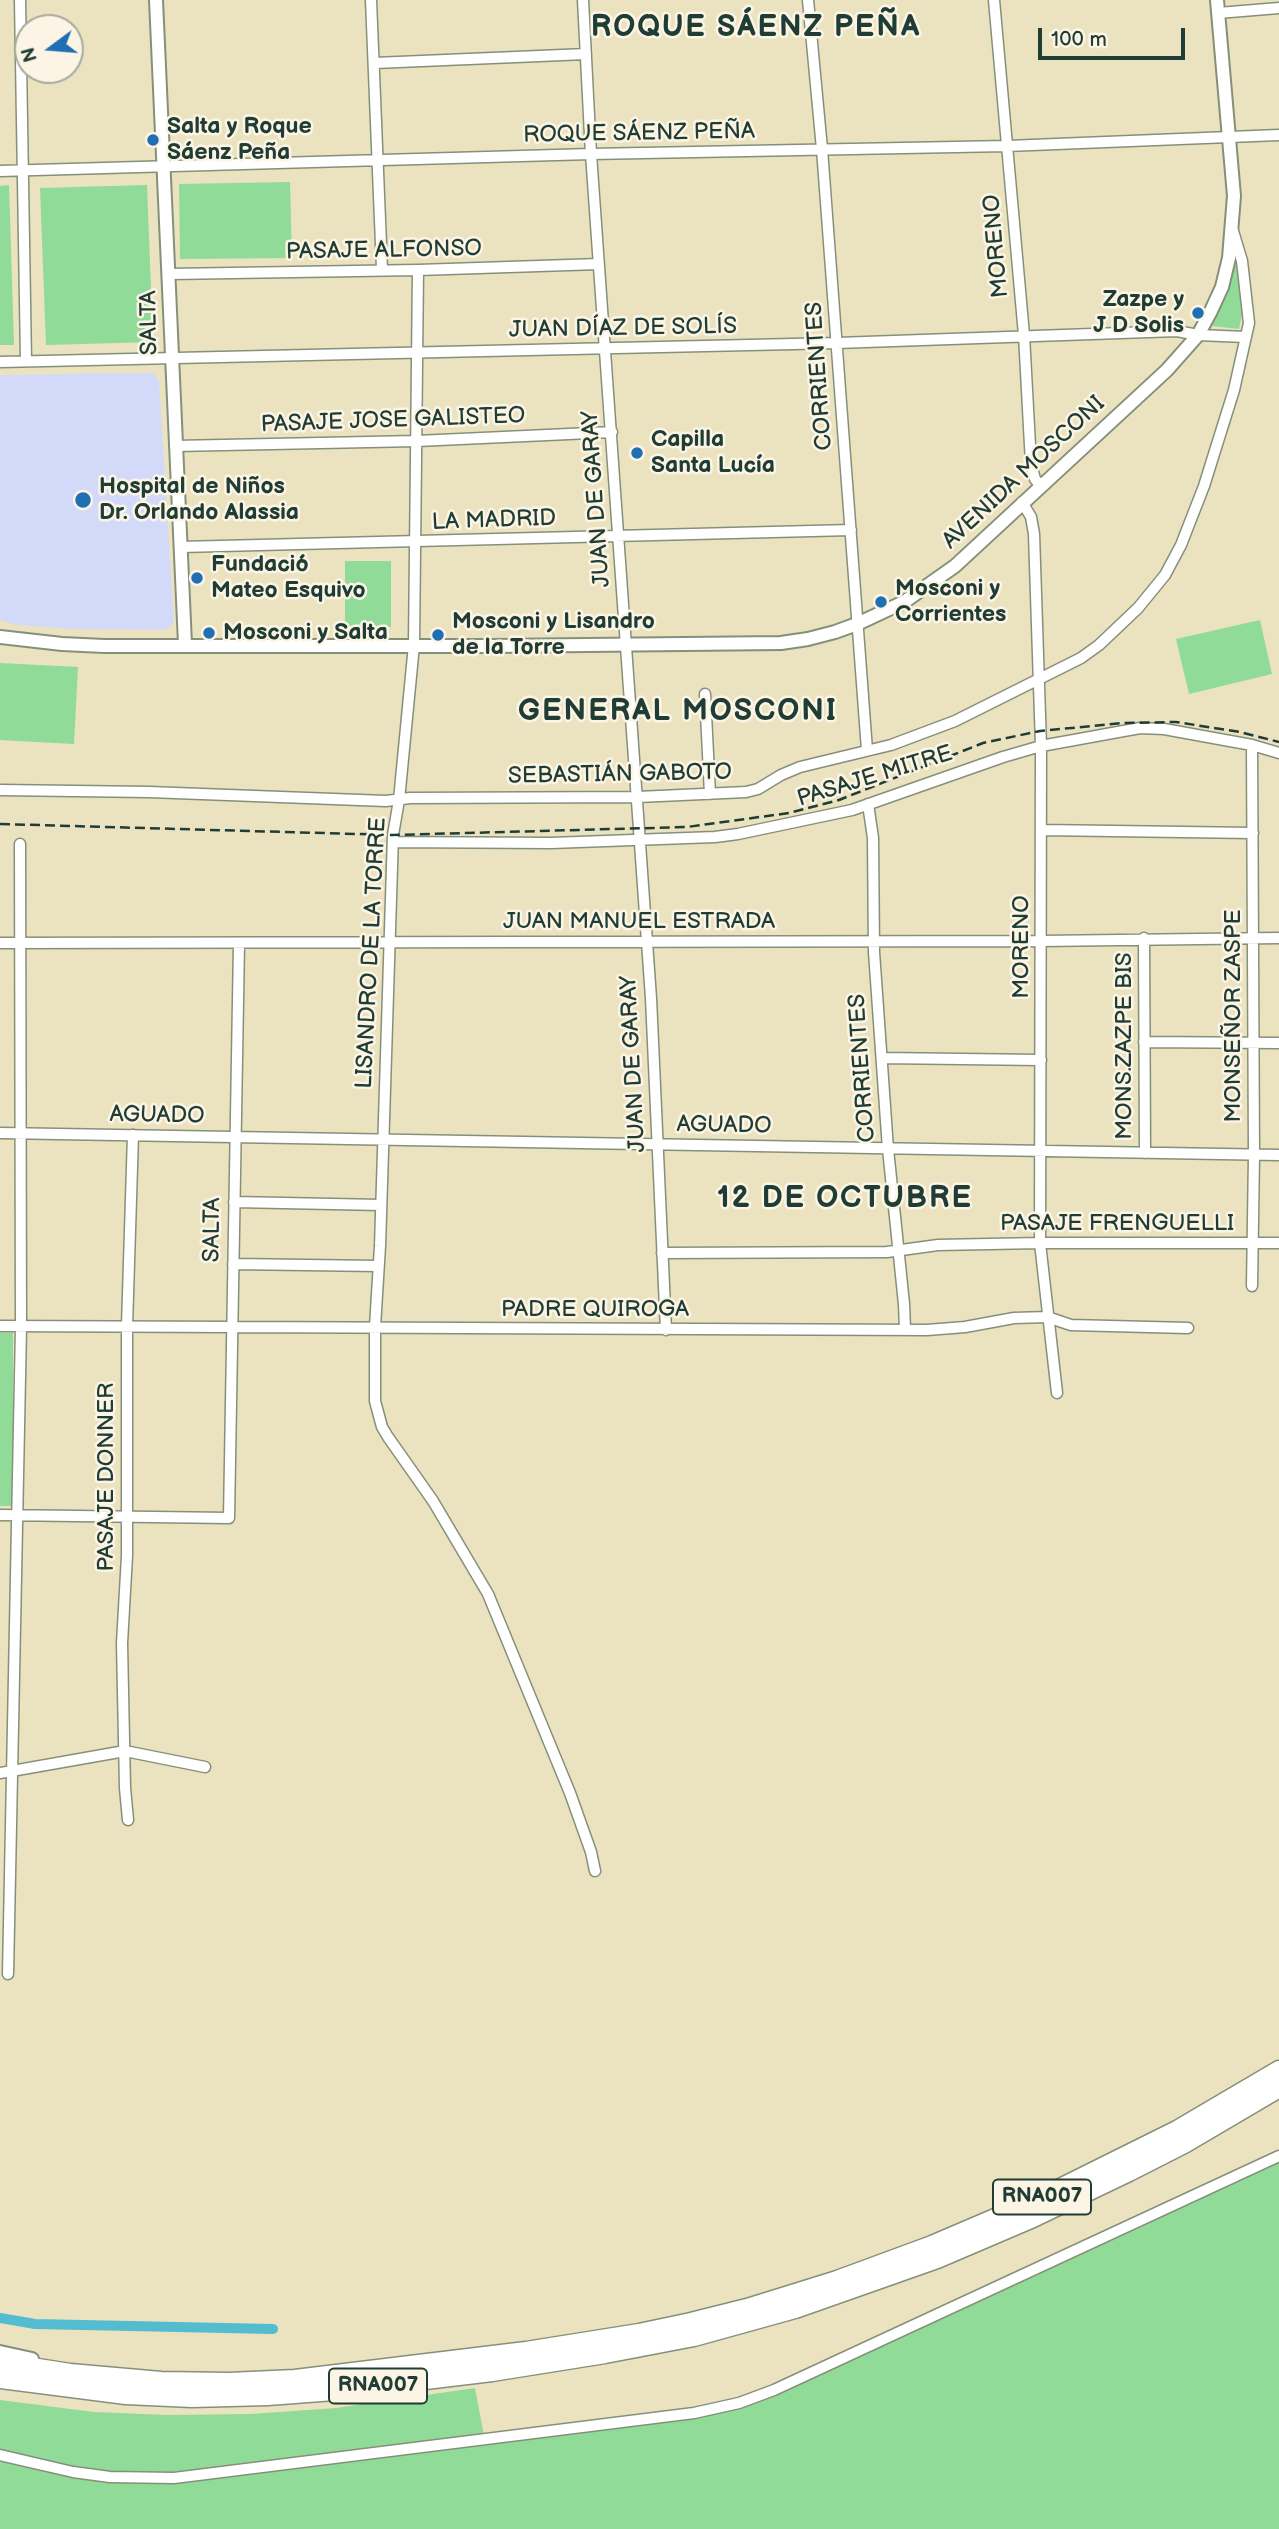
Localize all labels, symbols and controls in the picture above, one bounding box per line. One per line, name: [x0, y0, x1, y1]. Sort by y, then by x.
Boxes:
district label: ROQUE SÁENZ PEÑA: [593, 10, 919, 46]
north arrow: [14, 14, 84, 84]
scale bar: [1041, 14, 1188, 58]
text: 100 m: [1051, 27, 1107, 52]
text: N: [17, 44, 43, 64]
place label: Salta y Roque Sáenz Peña: [167, 113, 312, 167]
street label: ROQUE SÁENZ PEÑA: [523, 118, 755, 150]
marker: Salta y Roque Sáenz Peña: [145, 132, 161, 148]
street label: MORENO: [979, 193, 1015, 299]
street label: PASAJE ALFONSO: [286, 235, 482, 267]
place label: Zazpe y J D Solis: [1093, 286, 1184, 340]
street label: SALTA: [136, 290, 164, 356]
street label: CORRIENTES: [801, 301, 839, 451]
marker: Zazpe y J D Solis: [1190, 305, 1206, 321]
street label: JUAN DÍAZ DE SOLÍS: [509, 313, 737, 345]
street label: AVENIDA MOSCONI: [937, 391, 1111, 555]
street label: PASAJE JOSE GALISTEO: [260, 403, 526, 439]
street label: JUAN DE GARAY: [577, 410, 617, 588]
place label: Capilla Santa Lucía: [651, 426, 775, 480]
marker: Capilla Santa Lucía: [629, 445, 645, 461]
place label: Hospital de Niños Dr. Orlando Alassia: [99, 473, 299, 527]
marker: Hospital de Niños Dr. Orlando Alassia: [73, 490, 93, 510]
street label: LA MADRID: [431, 505, 557, 537]
place label: Fundació Mateo Esquivo: [211, 551, 366, 605]
marker: Fundació Mateo Esquivo: [189, 570, 205, 586]
place label: Mosconi y Corrientes: [895, 575, 1006, 629]
marker: Mosconi y Corrientes: [873, 594, 889, 610]
place label: Mosconi y Lisandro de la Torre: [452, 608, 655, 662]
place label: Mosconi y Salta: [223, 619, 388, 647]
marker: Mosconi y Salta: [201, 625, 217, 641]
marker: Mosconi y Lisandro de la Torre: [430, 627, 446, 643]
district label: GENERAL MOSCONI: [520, 694, 836, 730]
street label: PASAJE MITRE: [794, 740, 956, 814]
street label: SEBASTIÁN GABOTO: [508, 759, 732, 791]
street label: LISANDRO DE LA TORRE: [351, 817, 393, 1089]
street label: MORENO: [1008, 895, 1036, 999]
street label: JUAN MANUEL ESTRADA: [503, 908, 775, 936]
street label: MONSEÑOR ZASPE: [1220, 909, 1248, 1123]
street label: MONS.ZAZPE BIS: [1111, 952, 1139, 1140]
street label: JUAN DE GARAY: [616, 975, 652, 1153]
street label: CORRIENTES: [844, 993, 882, 1143]
street label: AGUADO: [109, 1101, 205, 1131]
street label: AGUADO: [676, 1111, 772, 1141]
district label: 12 DE OCTUBRE: [719, 1181, 971, 1217]
street label: SALTA: [199, 1197, 227, 1263]
street label: PASAJE FRENGUELLI: [1000, 1210, 1234, 1238]
street label: PADRE QUIROGA: [501, 1296, 689, 1324]
street label: PASAJE DONNER: [93, 1383, 121, 1571]
road number: RNA007: [993, 2180, 1091, 2214]
road number: RNA007: [329, 2368, 427, 2404]

